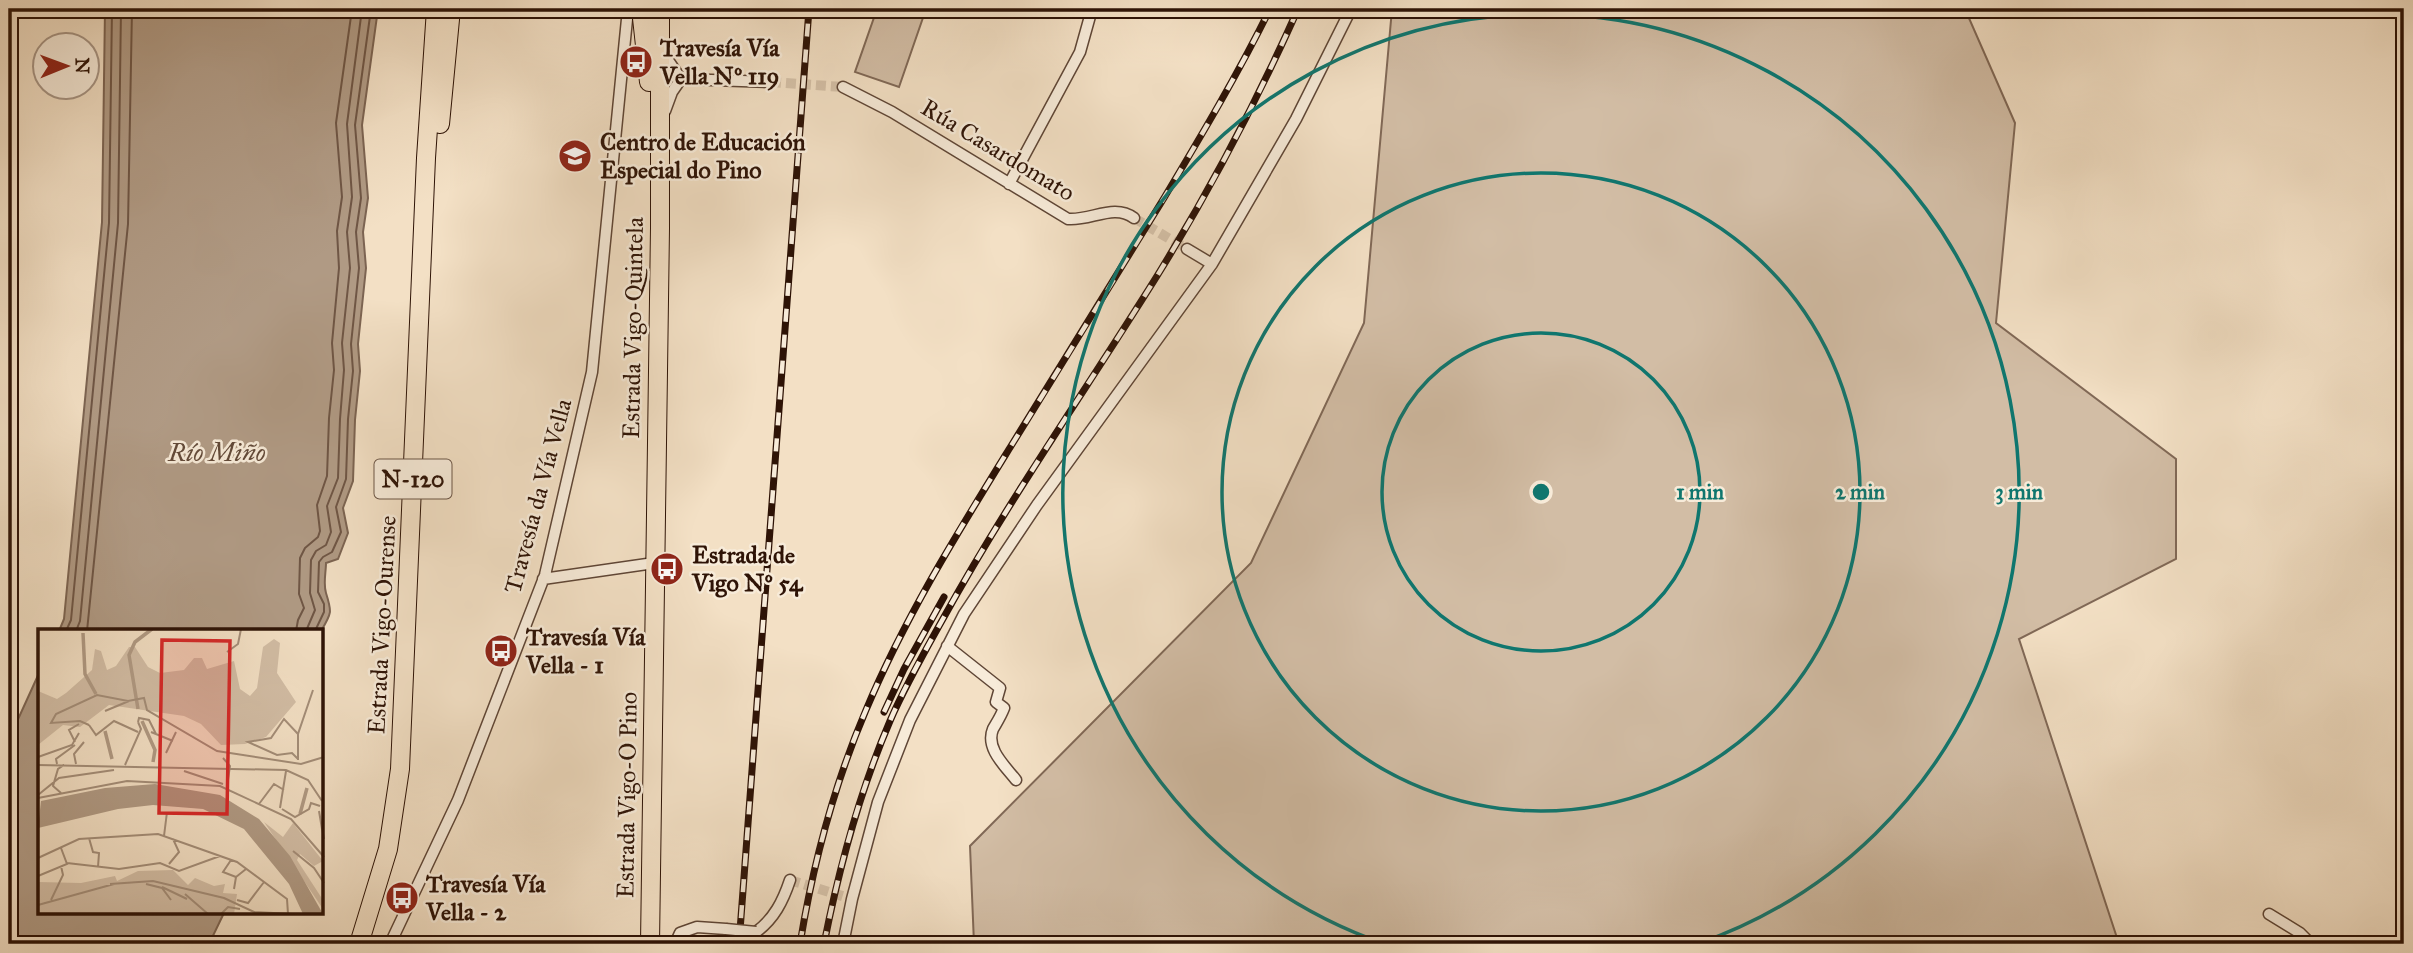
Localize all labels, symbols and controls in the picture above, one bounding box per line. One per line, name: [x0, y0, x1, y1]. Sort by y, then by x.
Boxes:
north arrow: [32, 32, 102, 102]
place label: Travesía Vía Vella Nº 119: [659, 33, 780, 91]
bus stop icon: Travesía Vía Vella Nº 119: [617, 43, 655, 81]
text: N: [71, 57, 94, 74]
street label: Rúa Casardomato: [916, 92, 1080, 208]
place label: Centro de Educación Especial do Pino: [600, 127, 805, 185]
school or university icon: Centro de Educación Especial do Pino: [556, 137, 594, 175]
street label: Estrada Vigo-Quintela: [616, 216, 650, 439]
street label: Travesía da Vía Vella: [498, 395, 579, 596]
water label: Río Miño: [167, 436, 266, 468]
road number: N-120: [374, 460, 452, 499]
text: 1 min: [1676, 479, 1724, 505]
text: 2 min: [1835, 479, 1885, 505]
text: 3 min: [1995, 479, 2043, 505]
centre of rings: [1529, 480, 1553, 504]
street label: Estrada Vigo-Ourense: [361, 515, 403, 735]
place label: Estrada de Vigo Nº 54: [691, 540, 804, 598]
bus stop icon: Estrada de Vigo Nº 54: [648, 550, 686, 588]
place label: Travesía Vía Vella - 1: [525, 622, 646, 680]
inset map: [38, 629, 324, 914]
bus stop icon: Travesía Vía Vella - 1: [482, 632, 520, 670]
street label: Estrada Vigo-O Pino: [610, 691, 644, 899]
place label: Travesía Vía Vella - 2: [425, 869, 546, 927]
bus stop icon: Travesía Vía Vella - 2: [383, 879, 421, 917]

